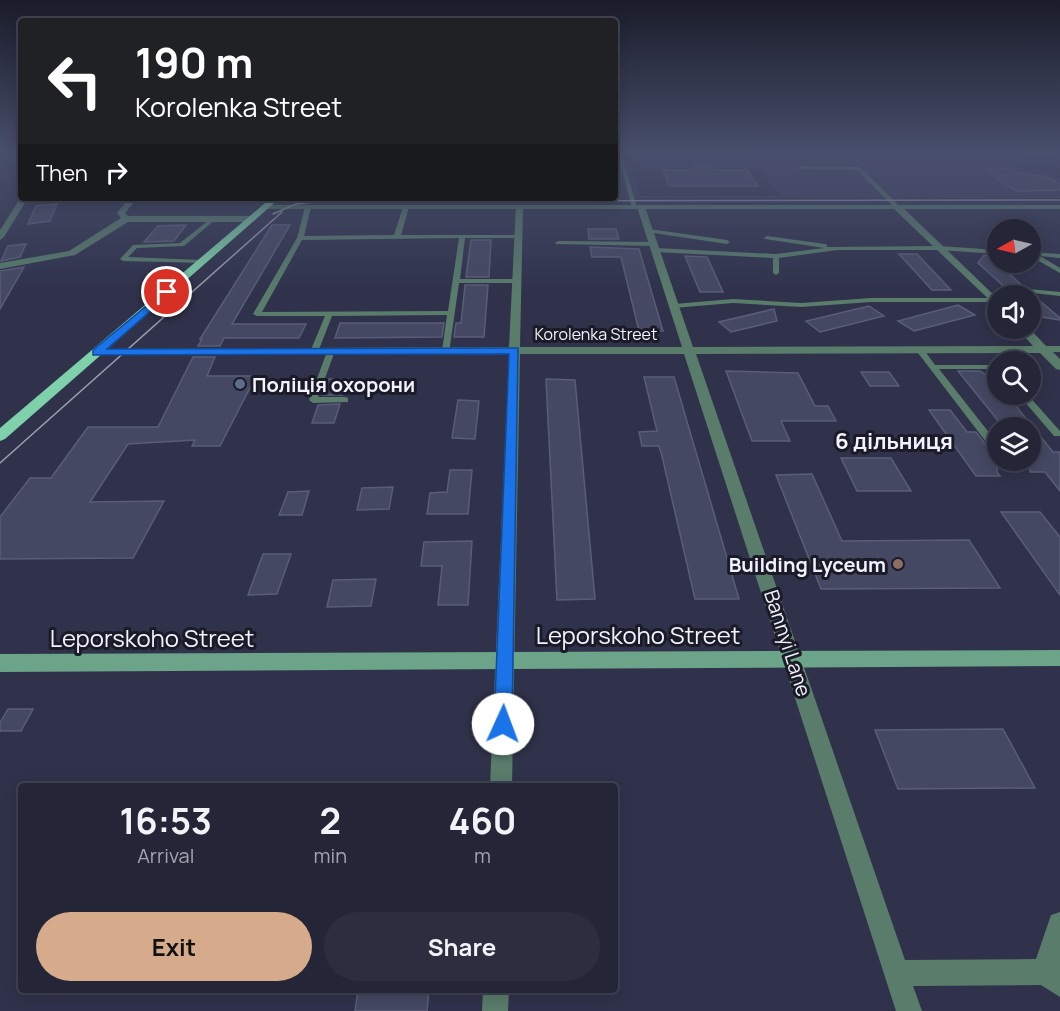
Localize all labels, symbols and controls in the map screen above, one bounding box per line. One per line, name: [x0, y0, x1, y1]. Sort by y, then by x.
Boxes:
text: 190 m: [135, 33, 253, 91]
icon: left: [36, 42, 114, 120]
text: Korolenka Street: [135, 88, 342, 125]
icon: right: [100, 156, 133, 189]
text: Then: [36, 158, 88, 188]
north arrow: [987, 219, 1041, 273]
map controls: [987, 219, 1041, 471]
pin: [141, 266, 192, 317]
icon: arrive: [150, 275, 183, 308]
button: sound: [987, 285, 1041, 339]
street label: Korolenka Street: [535, 323, 657, 345]
button: search: [987, 351, 1041, 405]
place label: Поліція охорони: [252, 371, 415, 398]
marker: Поліція охорони: [233, 377, 247, 391]
button: layers: [987, 417, 1041, 471]
district label: 6 дільниця: [835, 426, 953, 456]
place label: Building Lyceum: [729, 551, 886, 578]
marker: Building Lyceum: [891, 557, 905, 571]
street label: Bannyi Lane: [758, 586, 818, 700]
street label: Leporskoho Street: [536, 618, 740, 651]
street label: Leporskoho Street: [50, 621, 254, 654]
position arrow: [471, 692, 535, 756]
text: 16:53: [120, 796, 212, 845]
text: 2: [320, 796, 341, 845]
text: 460: [449, 796, 517, 845]
text: Arrival: [137, 842, 194, 869]
text: min: [314, 842, 347, 869]
text: m: [474, 842, 491, 869]
button: Exit: [36, 912, 312, 981]
button: Share: [324, 912, 600, 981]

